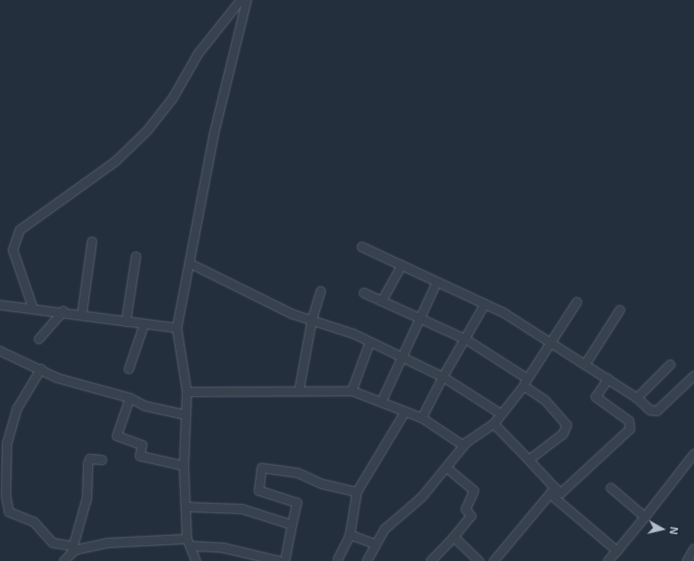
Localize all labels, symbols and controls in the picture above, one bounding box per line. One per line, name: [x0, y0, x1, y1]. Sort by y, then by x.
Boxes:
north arrow: [642, 509, 682, 549]
text: N: [667, 526, 681, 536]

